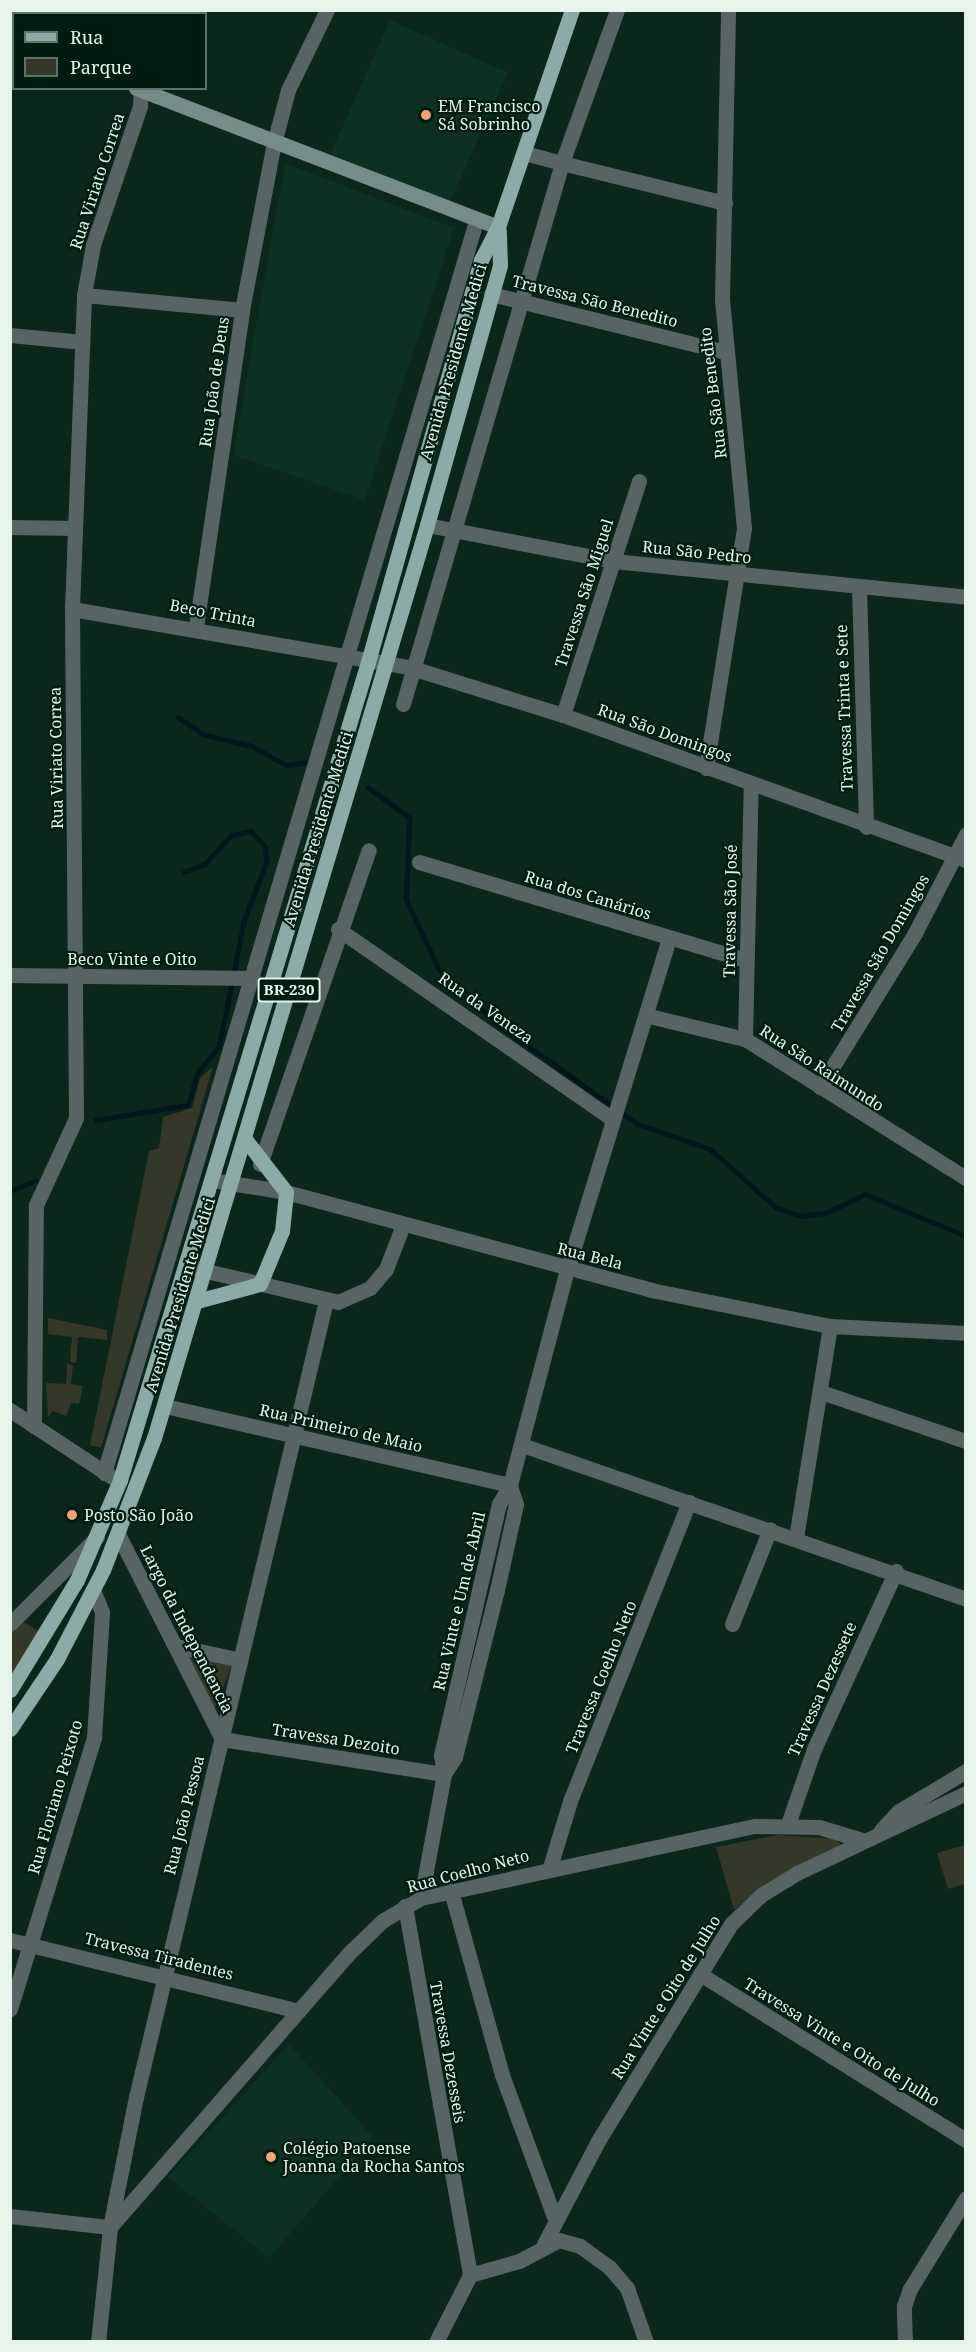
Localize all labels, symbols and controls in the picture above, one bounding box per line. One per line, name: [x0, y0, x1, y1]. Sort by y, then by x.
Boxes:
legend: [12, 12, 207, 90]
text: Rua: [70, 25, 103, 49]
text: Parque: [70, 55, 132, 79]
place label: EM Francisco Sá Sobrinho: [438, 96, 540, 134]
marker: EM Francisco Sá Sobrinho: [419, 108, 433, 122]
street label: Rua Viriato Correa: [66, 110, 128, 252]
street label: Avenida Presidente Medici: [416, 262, 490, 462]
street label: Travessa São Benedito: [510, 271, 680, 331]
street label: Rua João de Deus: [195, 316, 233, 448]
street label: Rua São Benedito: [695, 326, 731, 460]
street label: Travessa São Miguel: [551, 516, 617, 670]
street label: Rua São Pedro: [641, 537, 753, 567]
street label: Beco Trinta: [168, 595, 258, 631]
street label: Travessa Trinta e Sete: [831, 624, 857, 792]
street label: Rua Viriato Correa: [45, 687, 67, 829]
street label: Rua São Domingos: [595, 700, 735, 766]
street label: Avenida Presidente Medici: [279, 729, 357, 929]
street label: Travessa São José: [719, 844, 741, 978]
street label: Rua dos Canários: [522, 867, 654, 923]
street label: Travessa São Domingos: [827, 871, 933, 1035]
street label: Beco Vinte e Oito: [67, 949, 197, 969]
street label: Rua da Veneza: [435, 968, 537, 1048]
road number: BR-230: [258, 978, 320, 1002]
street label: Rua São Raimundo: [756, 1021, 888, 1115]
street label: Avenida Presidente Medici: [141, 1195, 219, 1395]
street label: Rua Bela: [555, 1239, 625, 1273]
street label: Rua Primeiro de Maio: [258, 1400, 424, 1456]
place label: Posto São João: [84, 1505, 193, 1525]
marker: Posto São João: [65, 1508, 79, 1522]
street label: Rua Vinte e Um de Abril: [429, 1510, 489, 1692]
street label: Largo da Independencia: [136, 1542, 238, 1716]
street label: Travessa Coelho Neto: [562, 1598, 640, 1756]
street label: Travessa Dezessete: [784, 1619, 860, 1759]
street label: Rua Floriano Peixoto: [24, 1718, 86, 1876]
street label: Travessa Dezoito: [271, 1719, 401, 1759]
street label: Rua João Pessoa: [160, 1753, 208, 1877]
street label: Rua Coelho Neto: [405, 1845, 531, 1897]
street label: Rua Vinte e Oito de Julho: [608, 1911, 724, 2083]
street label: Travessa Tiradentes: [83, 1928, 235, 1984]
street label: Travessa Vinte e Oito de Julho: [740, 1974, 944, 2110]
street label: Travessa Dezesseis: [426, 1980, 470, 2124]
place label: Colégio Patoense Joanna da Rocha Santos: [283, 2138, 465, 2176]
marker: Colégio Patoense Joanna da Rocha Santos: [264, 2150, 278, 2164]

